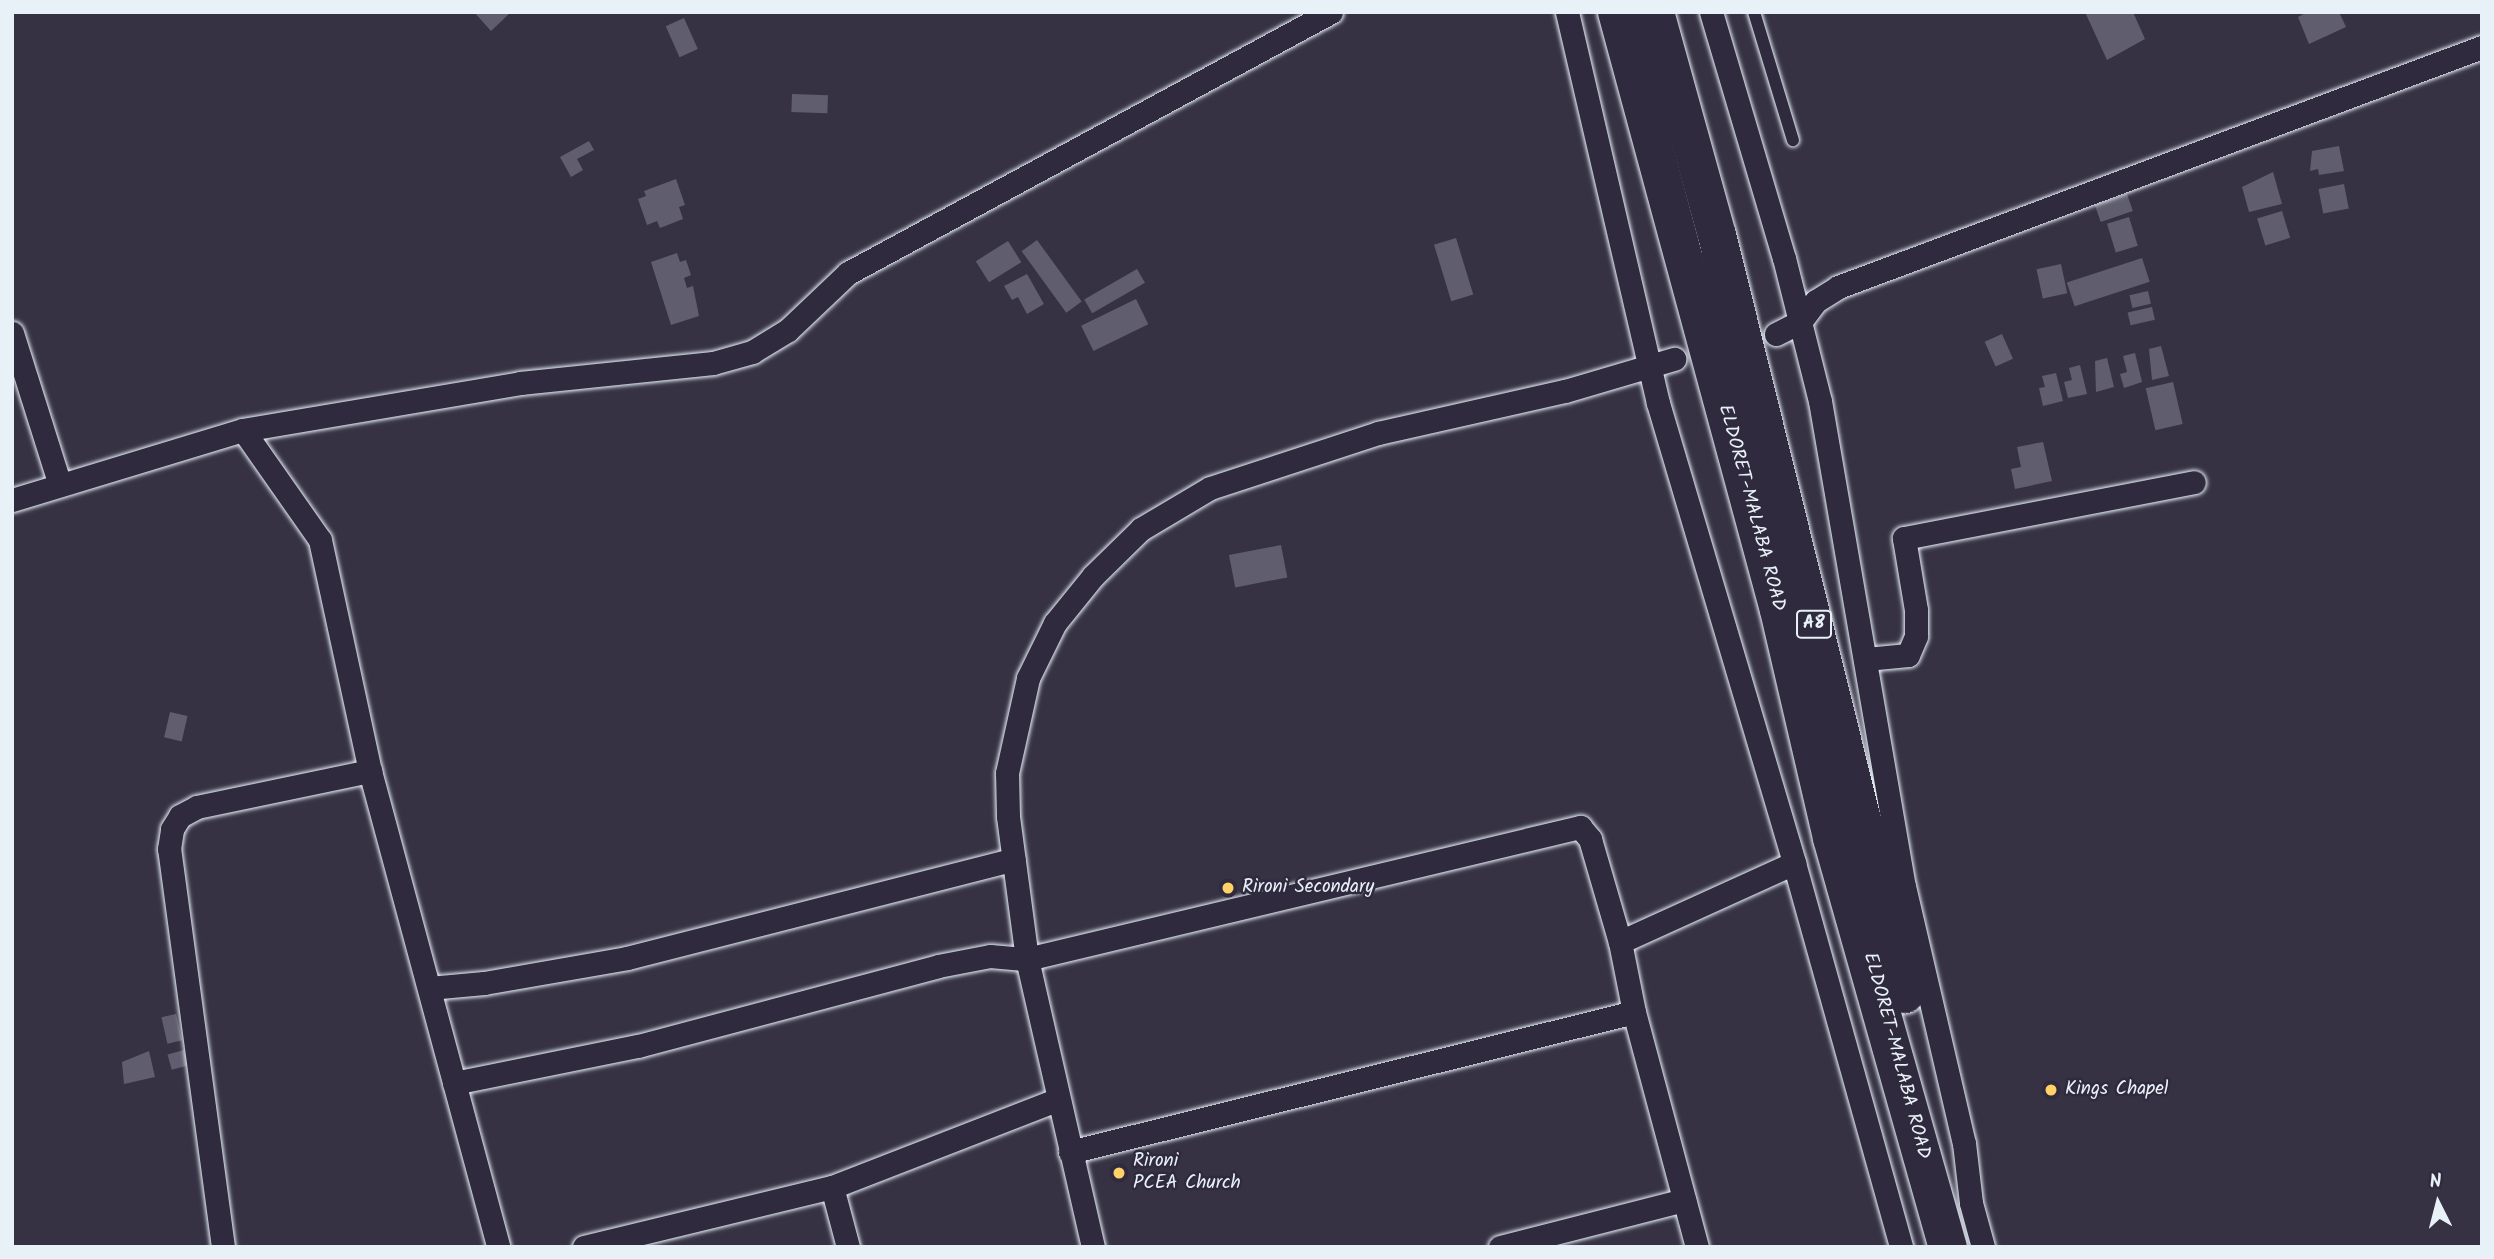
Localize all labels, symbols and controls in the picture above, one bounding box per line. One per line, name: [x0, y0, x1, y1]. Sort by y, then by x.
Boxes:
street label: ELDORET-MALABA ROAD: [1712, 402, 1790, 614]
road number: A8: [1795, 610, 1833, 638]
place label: Rironi Secondary: [1242, 877, 1374, 899]
marker: Rironi Secondary: [1220, 880, 1236, 896]
street label: ELDORET-MALABA ROAD: [1857, 950, 1935, 1162]
place label: Kings Chapel: [2065, 1079, 2168, 1101]
marker: Kings Chapel: [2043, 1082, 2059, 1098]
place label: Rironi PCEA Church: [1133, 1151, 1241, 1195]
marker: Rironi PCEA Church: [1111, 1165, 1127, 1181]
text: N: [2428, 1167, 2443, 1198]
north arrow: [2403, 1168, 2473, 1238]

